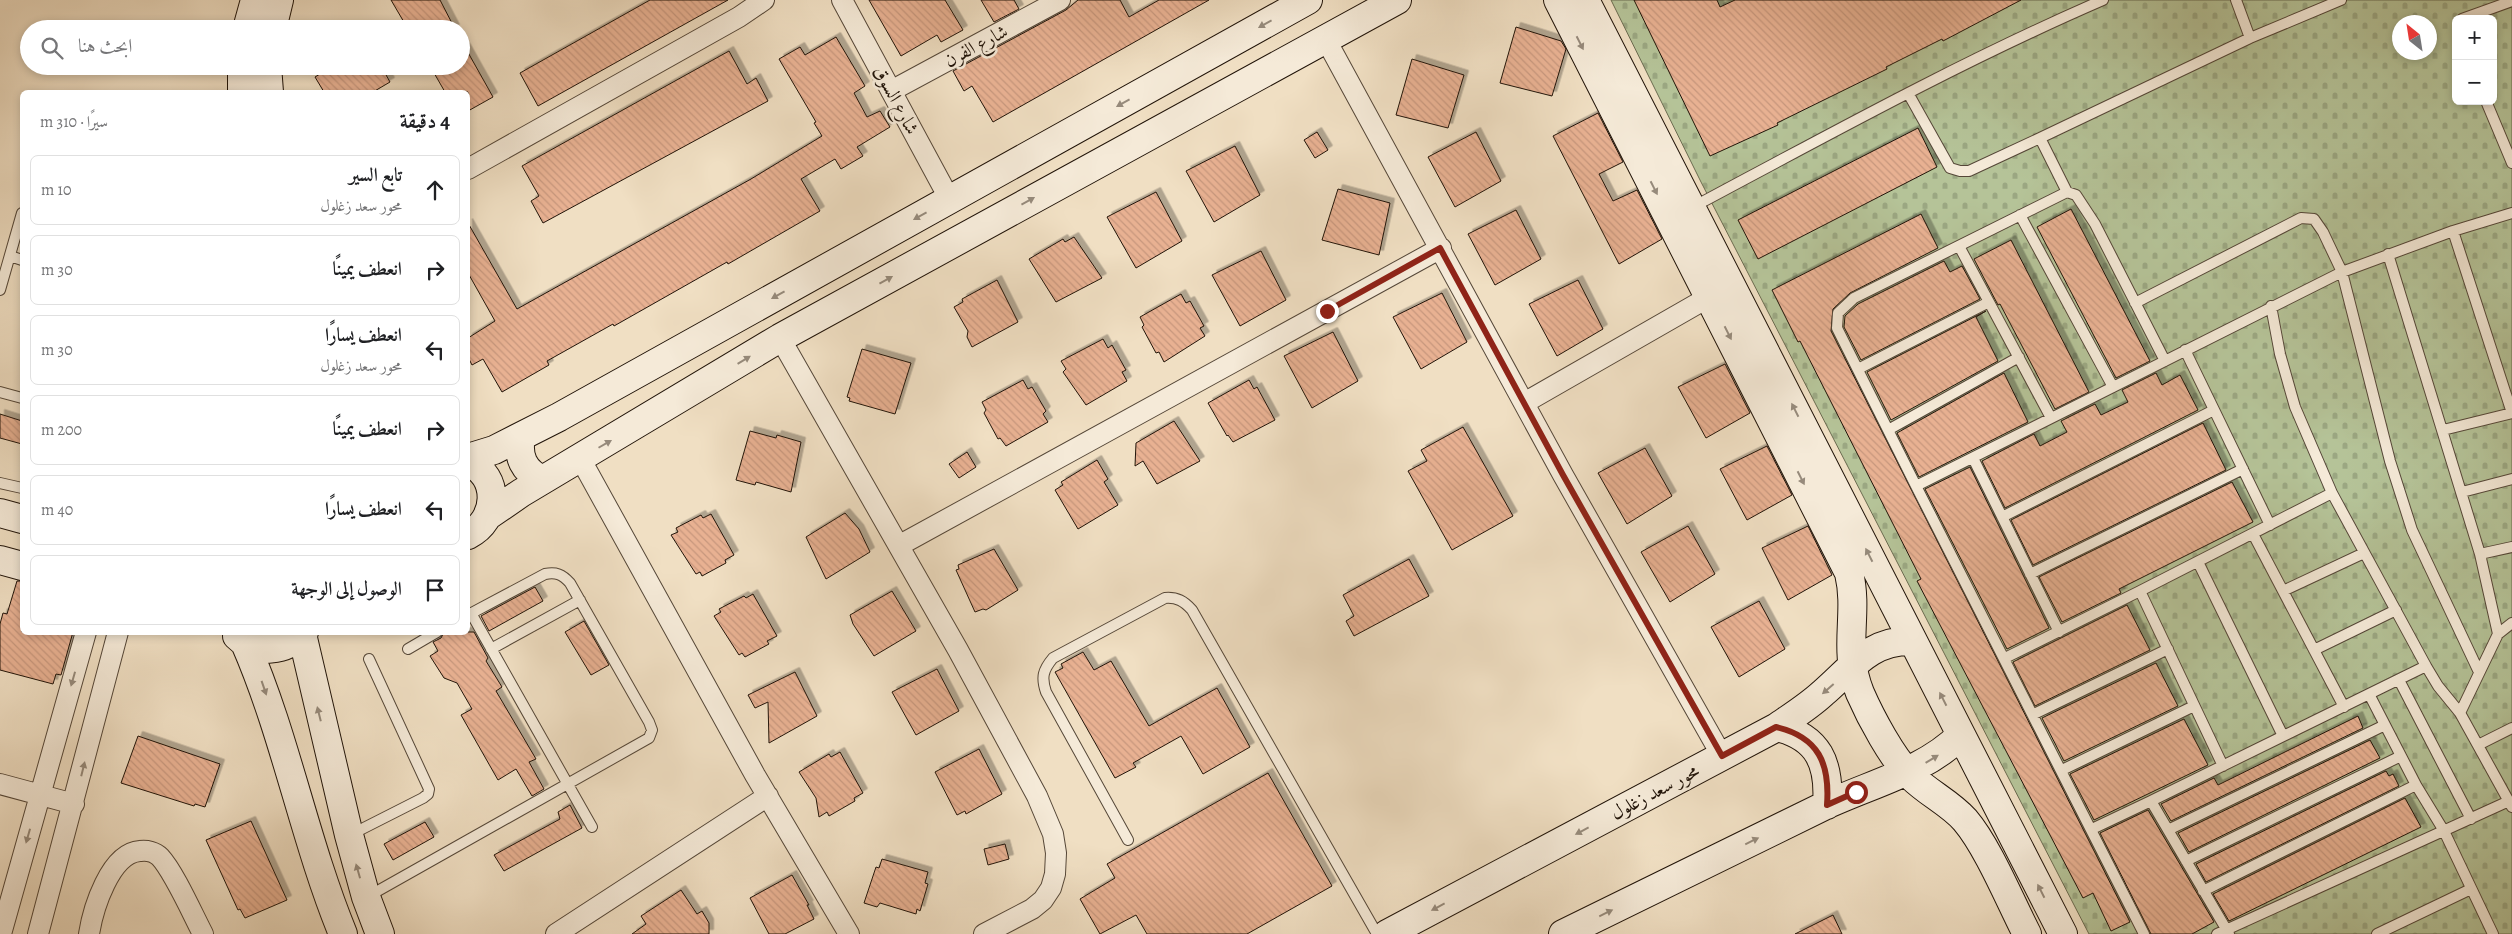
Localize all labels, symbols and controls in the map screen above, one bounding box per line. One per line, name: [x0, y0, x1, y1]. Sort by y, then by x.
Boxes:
north arrow: [2392, 15, 2437, 60]
map controls: [2452, 15, 2497, 105]
button: +: [2452, 15, 2497, 60]
street label: شارع الفرن: [940, 18, 1013, 75]
search box: [20, 20, 470, 75]
one-way arrow: [1258, 20, 1273, 28]
text: ابحث هنا: [78, 33, 132, 59]
icon: search: [38, 34, 66, 62]
one-way arrow: [1576, 36, 1584, 51]
button: −: [2452, 60, 2497, 105]
street label: شارع السوق: [865, 61, 925, 140]
one-way arrow: [1117, 99, 1130, 108]
text: 4 دقيقة: [400, 107, 450, 135]
text: سيرًا · 310 m: [40, 111, 108, 133]
text: تابع السير: [349, 162, 402, 188]
icon: ahead: [421, 176, 449, 204]
text: 10 m: [41, 179, 72, 201]
one-way arrow: [1650, 181, 1658, 196]
text: محور سعد زغلول: [320, 195, 402, 217]
one-way arrow: [1021, 197, 1035, 206]
one-way arrow: [914, 212, 927, 221]
text: انعطف يمينًا: [332, 256, 402, 282]
icon: right: [421, 256, 449, 284]
text: 30 m: [41, 259, 73, 281]
one-way arrow: [878, 276, 893, 284]
one-way arrow: [772, 291, 785, 300]
route end: [1316, 300, 1339, 323]
text: انعطف يسارًا: [325, 322, 402, 348]
one-way arrow: [1724, 326, 1732, 340]
icon: left: [421, 336, 449, 364]
text: 30 m: [41, 339, 73, 361]
text: محور سعد زغلول: [320, 355, 402, 377]
one-way arrow: [738, 356, 751, 365]
one-way arrow: [1791, 403, 1799, 417]
text: انعطف يمينًا: [332, 416, 402, 442]
icon: right: [421, 416, 449, 444]
text: 200 m: [41, 419, 82, 441]
one-way arrow: [598, 439, 612, 448]
one-way arrow: [1797, 471, 1805, 485]
text: انعطف يسارًا: [325, 496, 402, 522]
icon: left: [421, 496, 449, 524]
text: 40 m: [41, 499, 73, 521]
one-way arrow: [1865, 548, 1873, 562]
text: الوصول إلى الوجهة: [291, 576, 402, 602]
icon: arrive: [421, 576, 449, 604]
one-way arrow: [69, 672, 77, 687]
one-way arrow: [260, 681, 268, 696]
one-way arrow: [1822, 683, 1835, 694]
one-way arrow: [1939, 692, 1947, 707]
one-way arrow: [315, 706, 323, 721]
one-way arrow: [1925, 754, 1938, 763]
street label: محور سعد زغلول: [1606, 757, 1704, 826]
one-way arrow: [79, 761, 87, 776]
route start: [1845, 781, 1868, 804]
one-way arrow: [1575, 826, 1588, 835]
one-way arrow: [24, 828, 32, 843]
one-way arrow: [1745, 837, 1759, 845]
one-way arrow: [354, 864, 362, 879]
one-way arrow: [2037, 883, 2045, 898]
one-way arrow: [1431, 903, 1445, 911]
one-way arrow: [1599, 908, 1613, 916]

